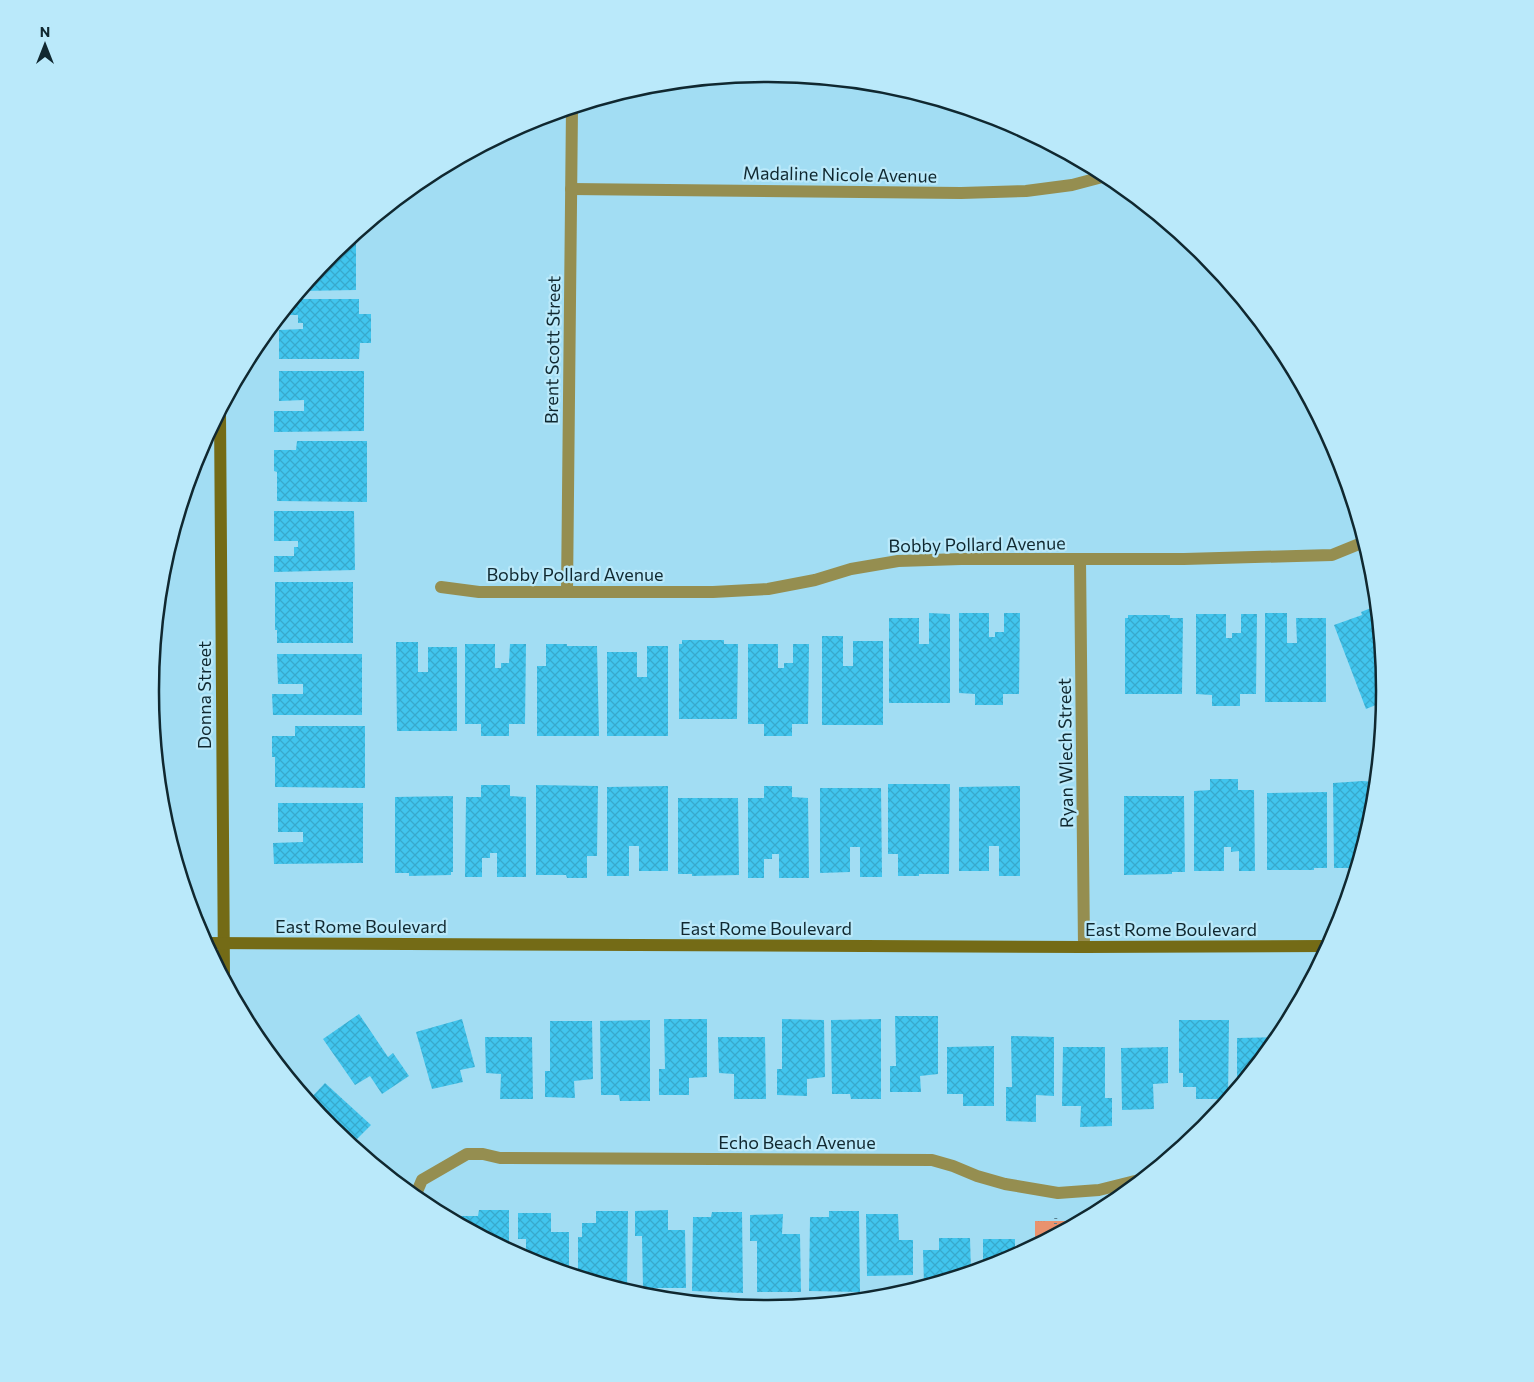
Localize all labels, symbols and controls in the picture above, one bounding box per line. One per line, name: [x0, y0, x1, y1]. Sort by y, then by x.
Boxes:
north arrow: [20, 20, 70, 70]
text: N: [40, 23, 50, 40]
street label: Madaline Nicole Avenue: [743, 161, 937, 187]
street label: Brent Scott Street: [540, 276, 564, 424]
street label: Bobby Pollard Avenue: [888, 531, 1066, 557]
street label: Bobby Pollard Avenue: [486, 563, 664, 585]
street label: Donna Street: [193, 641, 215, 749]
street label: Ryan Wlech Street: [1053, 678, 1077, 828]
street label: East Rome Boulevard: [275, 915, 447, 937]
street label: East Rome Boulevard: [680, 917, 852, 939]
street label: East Rome Boulevard: [1085, 918, 1257, 940]
street label: Echo Beach Avenue: [718, 1131, 876, 1153]

